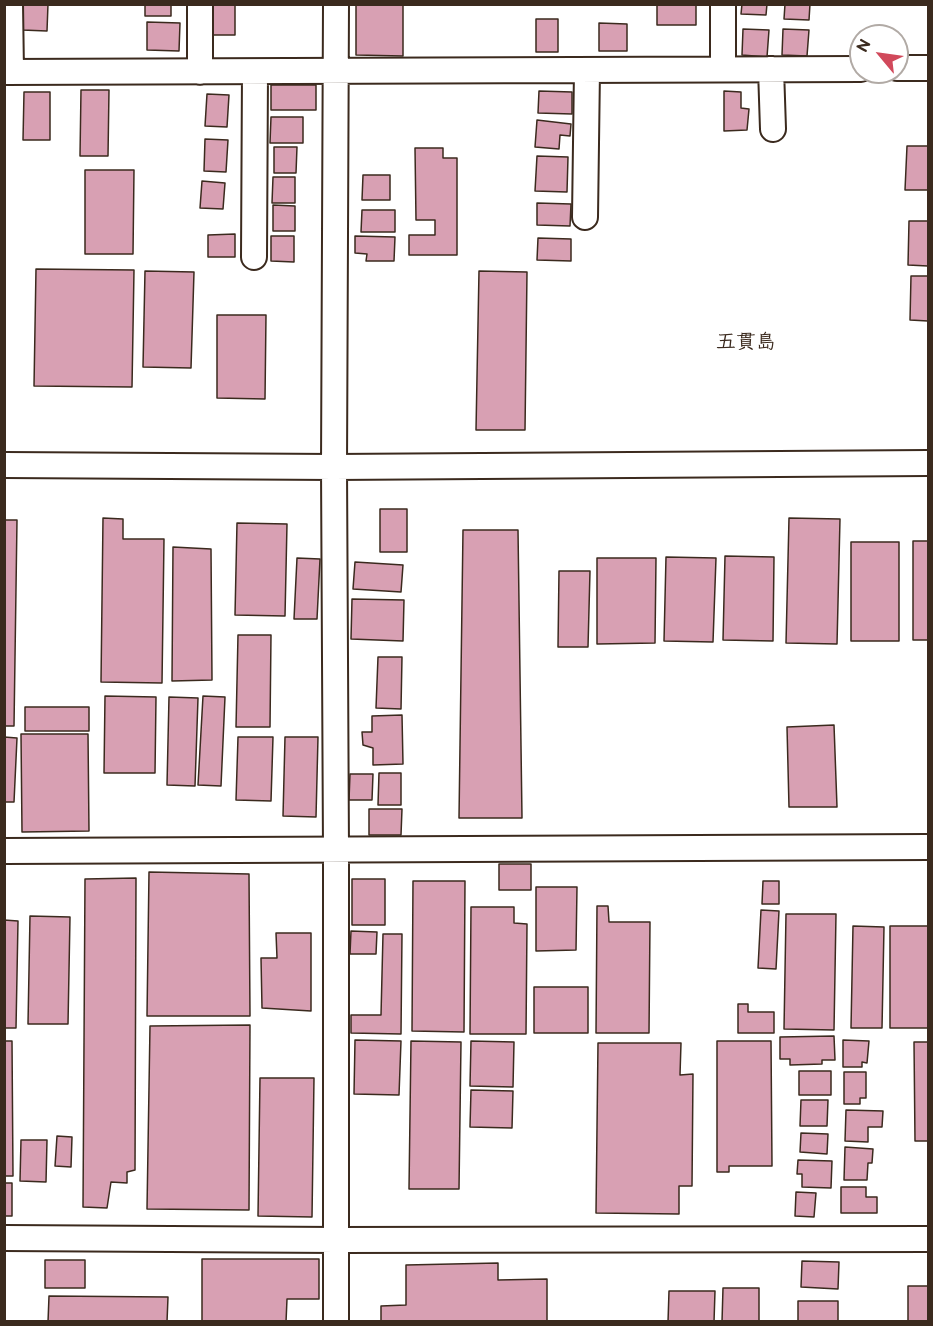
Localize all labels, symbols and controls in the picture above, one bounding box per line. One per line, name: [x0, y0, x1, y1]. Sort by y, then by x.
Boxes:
north arrow: [849, 24, 909, 84]
text: N: [853, 36, 876, 56]
district label: 五貫島: [716, 331, 776, 355]

